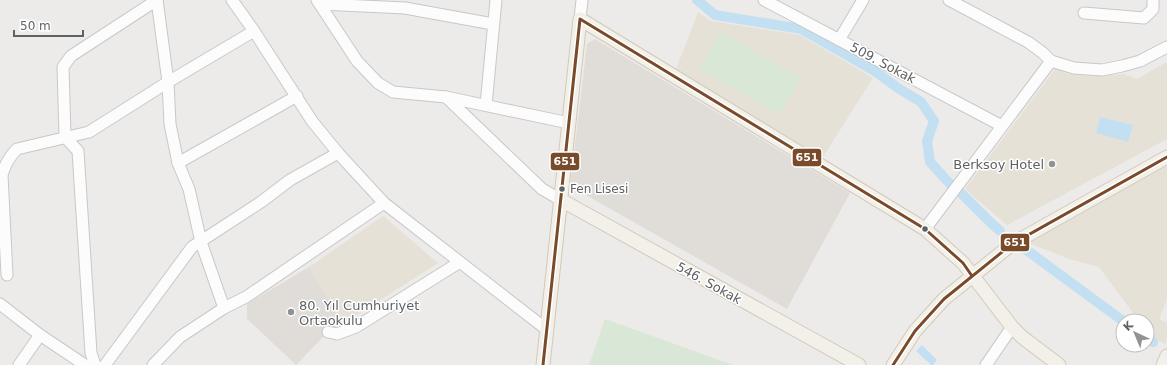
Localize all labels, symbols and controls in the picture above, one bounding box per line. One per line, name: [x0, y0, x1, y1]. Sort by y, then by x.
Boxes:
scale bar: [14, 12, 83, 38]
text: 50 m: [20, 19, 51, 33]
street label: 509. Sokak: [848, 39, 919, 87]
line badge: 651: [792, 148, 822, 167]
text: 651: [796, 151, 818, 164]
line badge: 651: [550, 152, 580, 171]
text: 651: [554, 155, 576, 168]
place label: Berksoy Hotel: [953, 157, 1044, 172]
marker: Berksoy Hotel: [1047, 159, 1057, 169]
place label: Fen Lisesi: [570, 182, 628, 196]
marker: Fen Lisesi: [557, 184, 567, 194]
unlabelled marker: [920, 224, 930, 234]
line badge: 651: [1000, 233, 1030, 252]
text: 651: [1004, 236, 1026, 249]
street label: 546. Sokak: [674, 259, 745, 307]
place label: 80. Yıl Cumhuriyet Ortaokulu: [299, 298, 419, 328]
marker: 80. Yıl Cumhuriyet Ortaokulu: [286, 307, 296, 317]
north arrow: [1115, 313, 1155, 353]
text: K: [1121, 318, 1136, 334]

